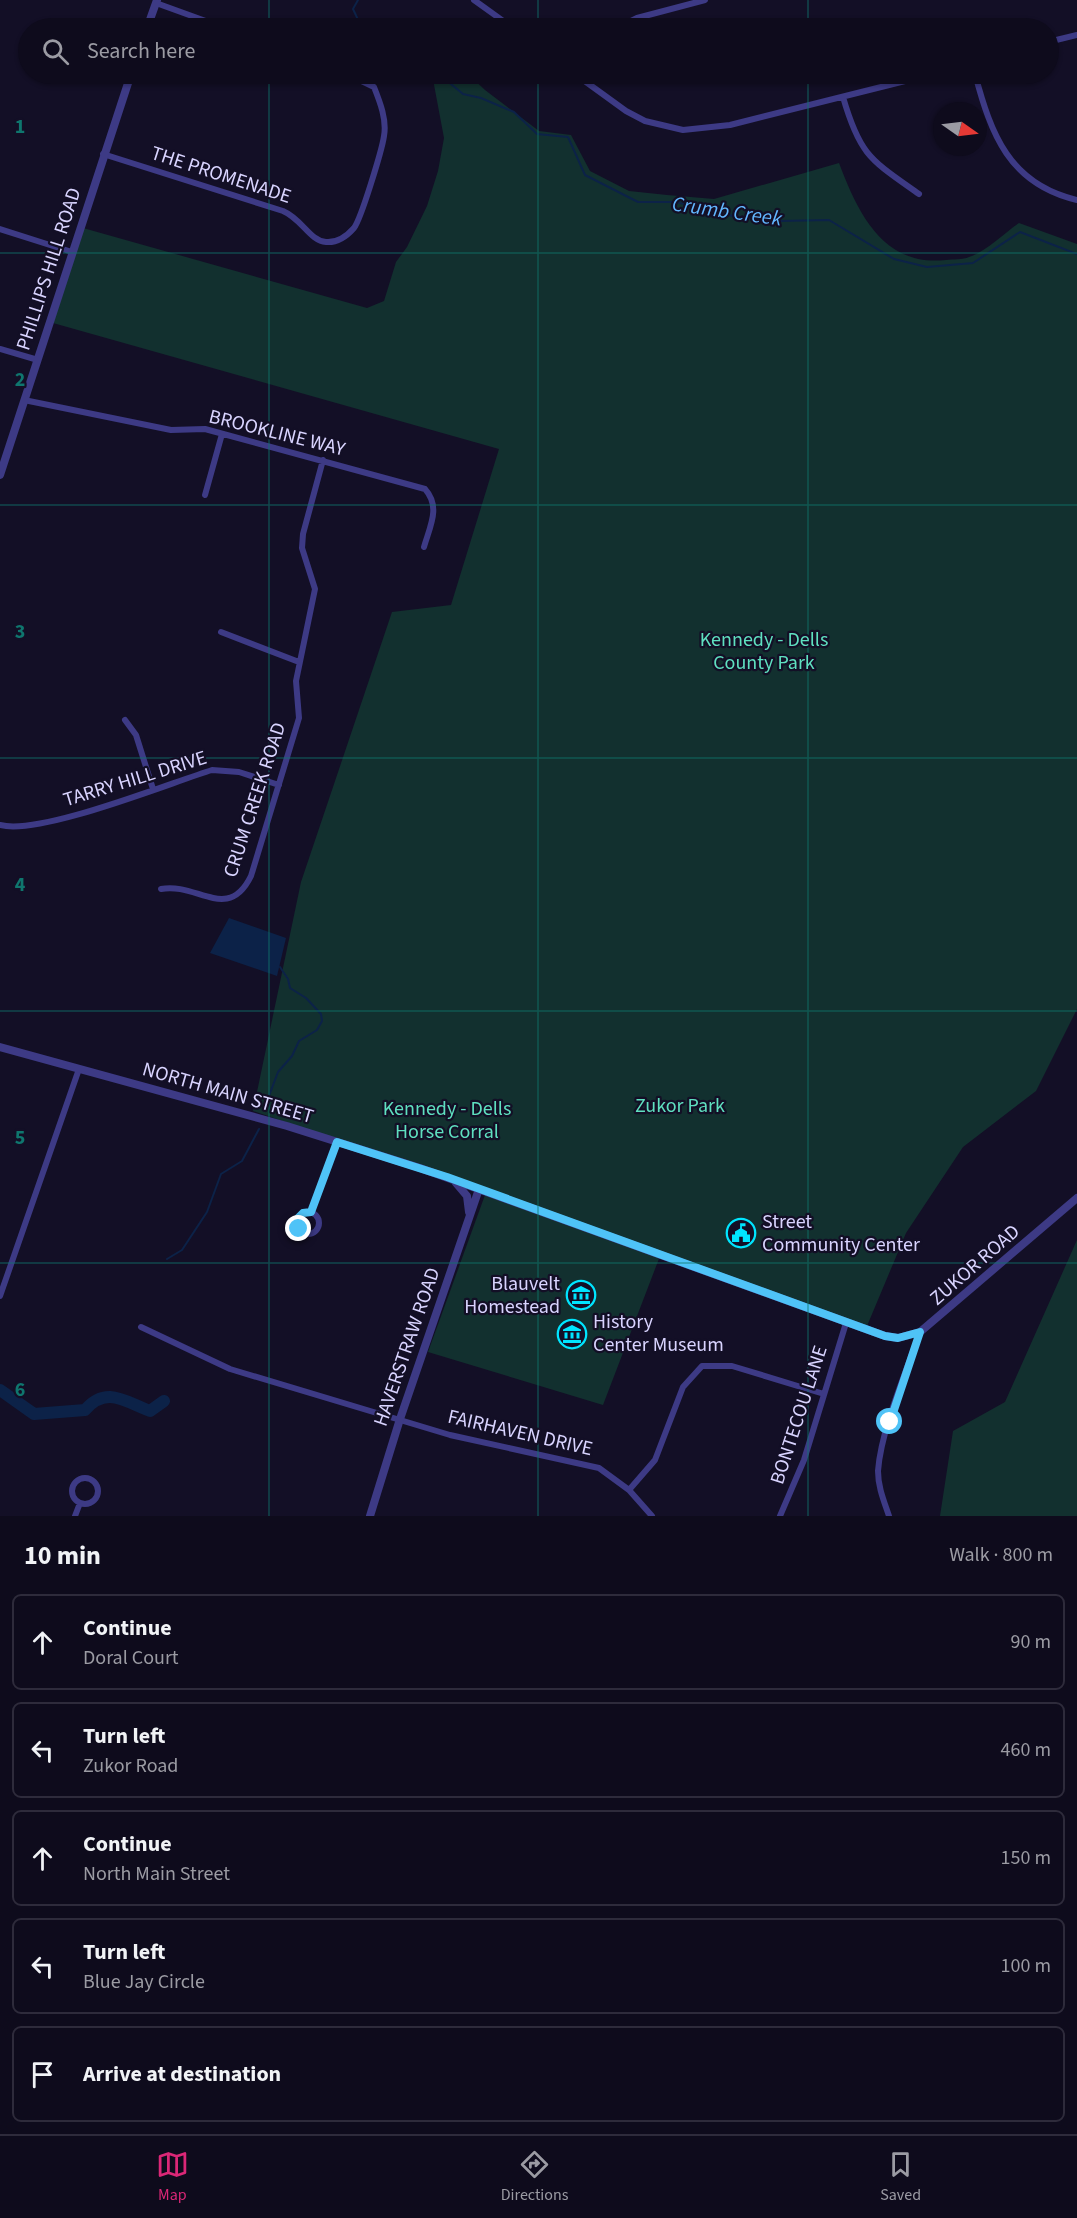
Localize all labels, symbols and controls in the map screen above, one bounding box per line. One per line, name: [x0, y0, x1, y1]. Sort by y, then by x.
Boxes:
search box: [18, 18, 1059, 84]
icon: search: [39, 35, 72, 68]
text: Search here: [87, 35, 195, 67]
north arrow: [933, 102, 987, 156]
text: 1: [15, 113, 25, 141]
street label: THE PROMENADE: [147, 139, 295, 211]
street label: PHILLIPS HILL ROAD: [9, 184, 89, 354]
water label: Crumb Creek: [670, 188, 785, 234]
text: 2: [15, 366, 25, 394]
street label: BROOKLINE WAY: [206, 403, 349, 464]
text: 3: [15, 618, 25, 646]
park label: Kennedy - Dells County Park: [700, 626, 828, 677]
street label: CRUM CREEK ROAD: [217, 719, 293, 881]
street label: TARRY HILL DRIVE: [60, 744, 210, 814]
text: 4: [15, 871, 26, 899]
street label: NORTH MAIN STREET: [139, 1055, 317, 1131]
park label: Zukor Park: [635, 1092, 725, 1120]
park label: Kennedy - Dells Horse Corral: [383, 1095, 511, 1146]
text: 5: [15, 1124, 25, 1152]
place label: Street Community Center: [762, 1208, 920, 1259]
route end: [285, 1215, 311, 1241]
public building icon: Street Community Center: [725, 1217, 757, 1249]
street label: ZUKOR ROAD: [924, 1218, 1026, 1312]
street label: HAVERSTRAW ROAD: [367, 1264, 447, 1430]
place label: Blauvelt Homestead: [464, 1270, 560, 1321]
museum icon: Blauvelt Homestead: [565, 1279, 597, 1311]
place label: History Center Museum: [593, 1308, 724, 1359]
museum icon: History Center Museum: [556, 1318, 588, 1350]
street label: BONTECOU LANE: [763, 1342, 835, 1488]
text: 6: [15, 1376, 25, 1404]
street label: FAIRHAVEN DRIVE: [445, 1403, 595, 1463]
route start: [876, 1408, 902, 1434]
text: 10 min: [24, 1537, 101, 1574]
text: Walk · 800 m: [949, 1541, 1053, 1569]
text: Continue: [83, 1612, 172, 1644]
icon: ahead: [26, 1626, 59, 1659]
text: 90 m: [1011, 1628, 1051, 1656]
text: Doral Court: [83, 1644, 179, 1672]
text: Turn left: [83, 1720, 165, 1752]
icon: left: [26, 1734, 59, 1767]
text: 460 m: [1001, 1736, 1051, 1764]
text: Zukor Road: [83, 1752, 178, 1780]
text: Continue: [83, 1828, 172, 1860]
icon: ahead: [26, 1842, 59, 1875]
text: 150 m: [1001, 1844, 1051, 1872]
text: North Main Street: [83, 1860, 230, 1888]
text: Turn left: [83, 1936, 165, 1968]
icon: left: [26, 1950, 59, 1983]
text: 100 m: [1001, 1952, 1051, 1980]
text: Blue Jay Circle: [83, 1968, 205, 1996]
icon: arrive: [26, 2058, 59, 2091]
text: Arrive at destination: [83, 2058, 281, 2090]
tab: Map: [156, 2148, 189, 2206]
tab: Directions: [501, 2148, 568, 2206]
tab: Saved: [880, 2148, 921, 2206]

